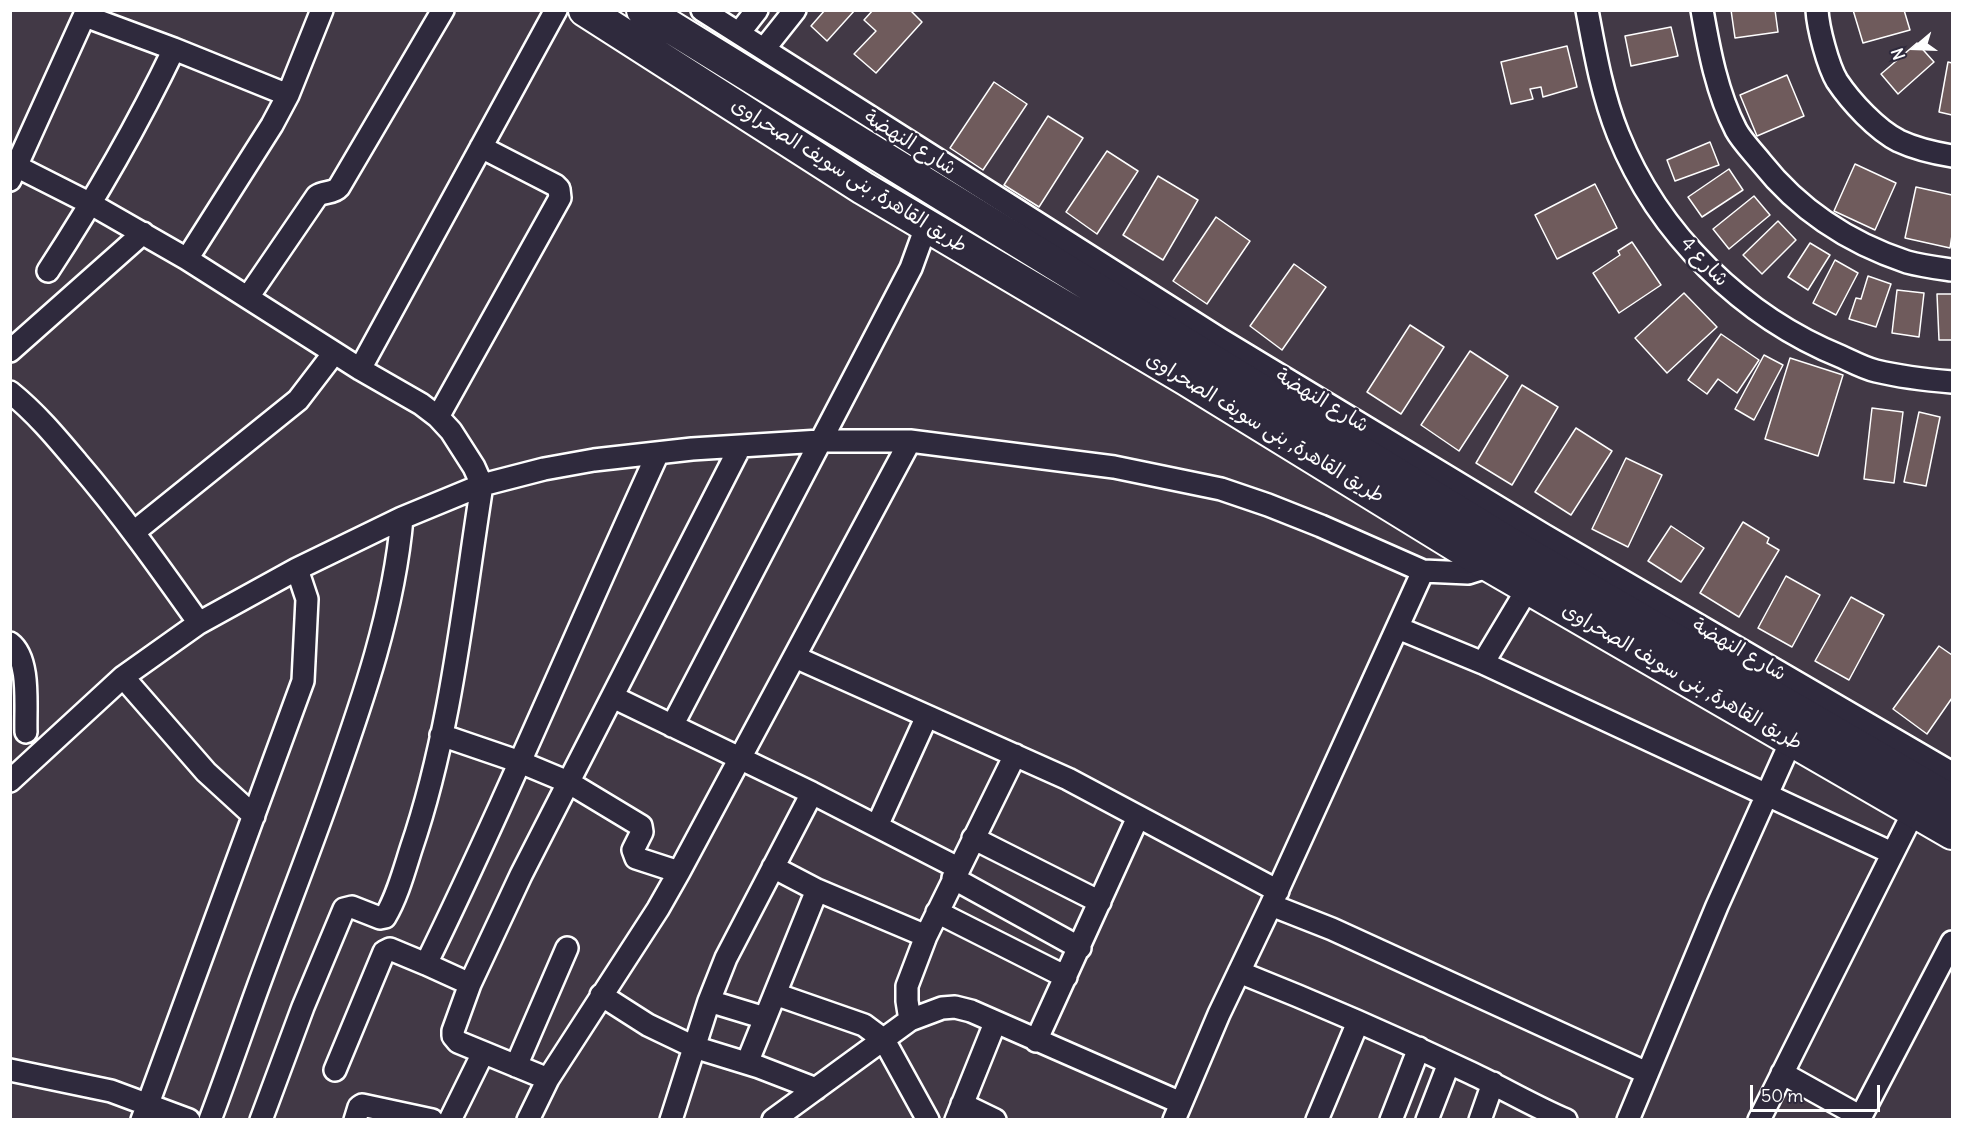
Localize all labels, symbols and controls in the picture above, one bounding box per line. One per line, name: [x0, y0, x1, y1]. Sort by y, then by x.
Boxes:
north arrow: [1885, 18, 1945, 78]
text: N: [1887, 45, 1909, 62]
street label: طريق القاهرة, بنى سويف الصحراوى: [727, 93, 971, 259]
street label: شارع النهضة: [859, 105, 961, 181]
street label: شارع 4: [1675, 232, 1733, 292]
street label: طريق القاهرة, بنى سويف الصحراوى: [1142, 347, 1388, 509]
street label: شارع النهضة: [1271, 364, 1373, 438]
street label: طريق القاهرة, بنى سويف الصحراوى: [1558, 598, 1806, 756]
street label: شارع النهضة: [1688, 614, 1790, 686]
scale bar: [1753, 1073, 1884, 1111]
text: 50 m: [1761, 1084, 1803, 1107]

